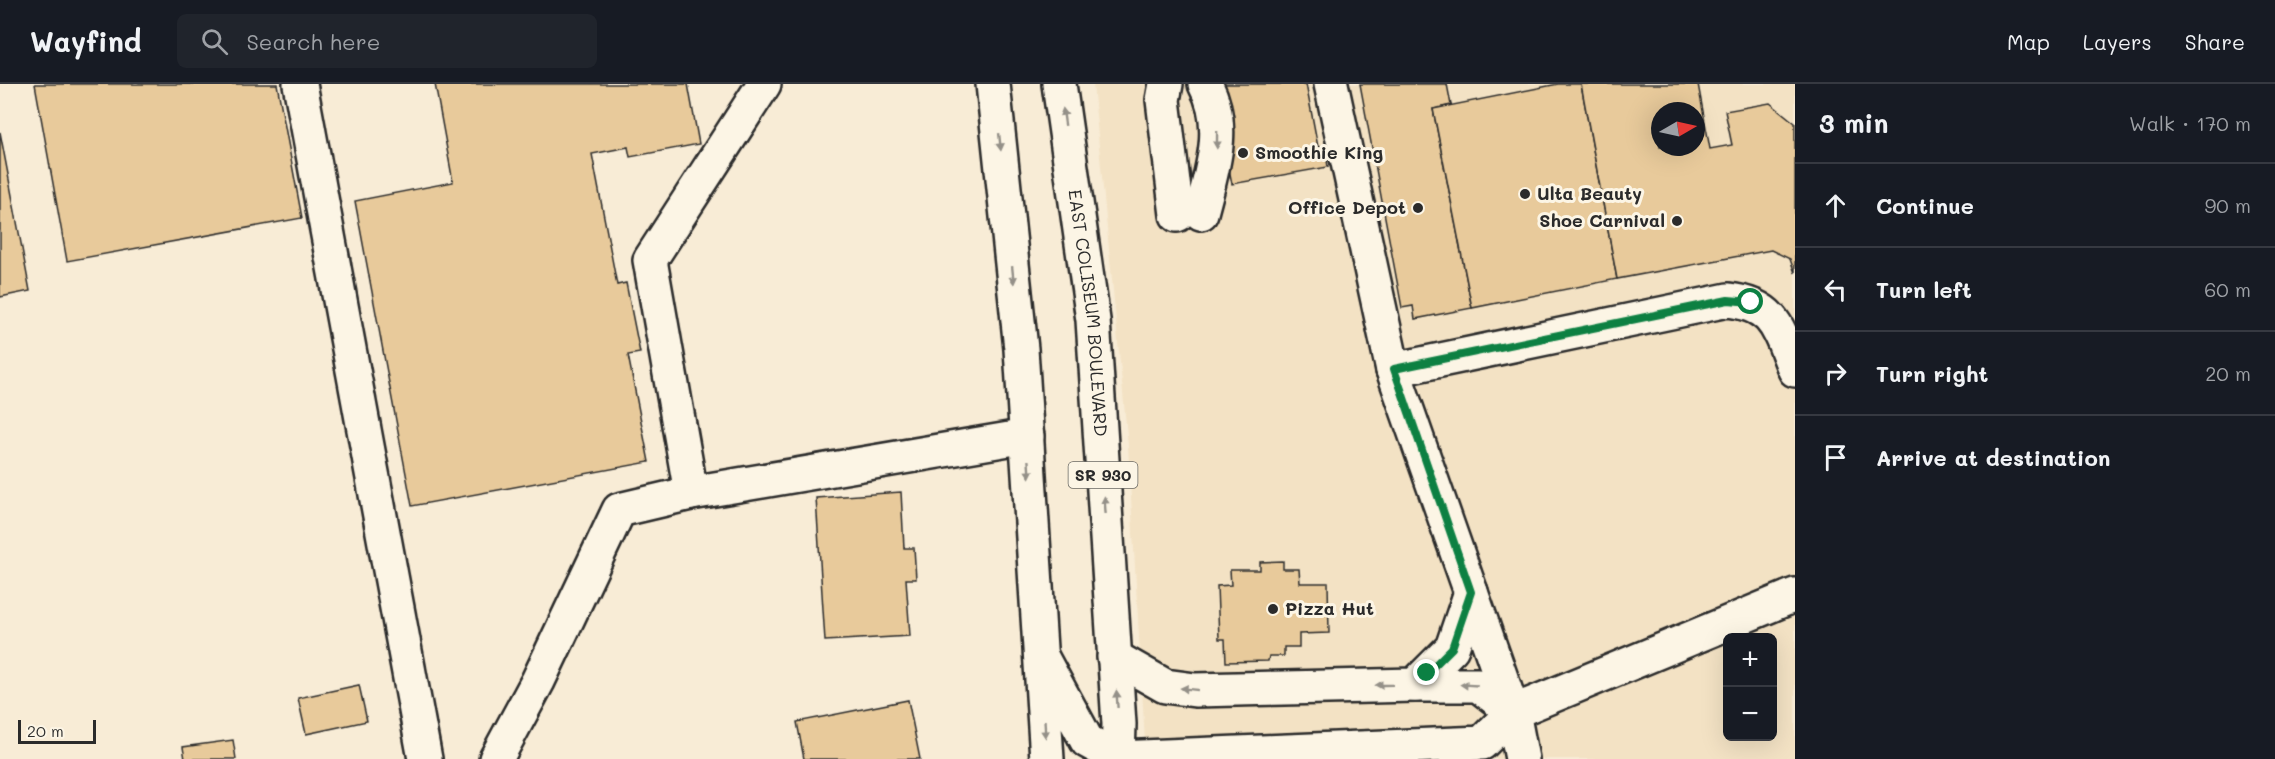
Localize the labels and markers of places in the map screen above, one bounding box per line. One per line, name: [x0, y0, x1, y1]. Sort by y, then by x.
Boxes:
place label: Smoothie King: [1255, 140, 1383, 164]
marker: Smoothie King: [1236, 146, 1250, 160]
place label: Ulta Beauty: [1537, 181, 1642, 205]
marker: Ulta Beauty: [1518, 187, 1532, 201]
place label: Office Depot: [1288, 195, 1406, 219]
marker: Office Depot: [1411, 201, 1425, 215]
place label: Shoe Carnival: [1539, 208, 1665, 232]
marker: Shoe Carnival: [1670, 214, 1684, 228]
place label: Pizza Hut: [1285, 596, 1374, 620]
marker: Pizza Hut: [1266, 602, 1280, 616]

